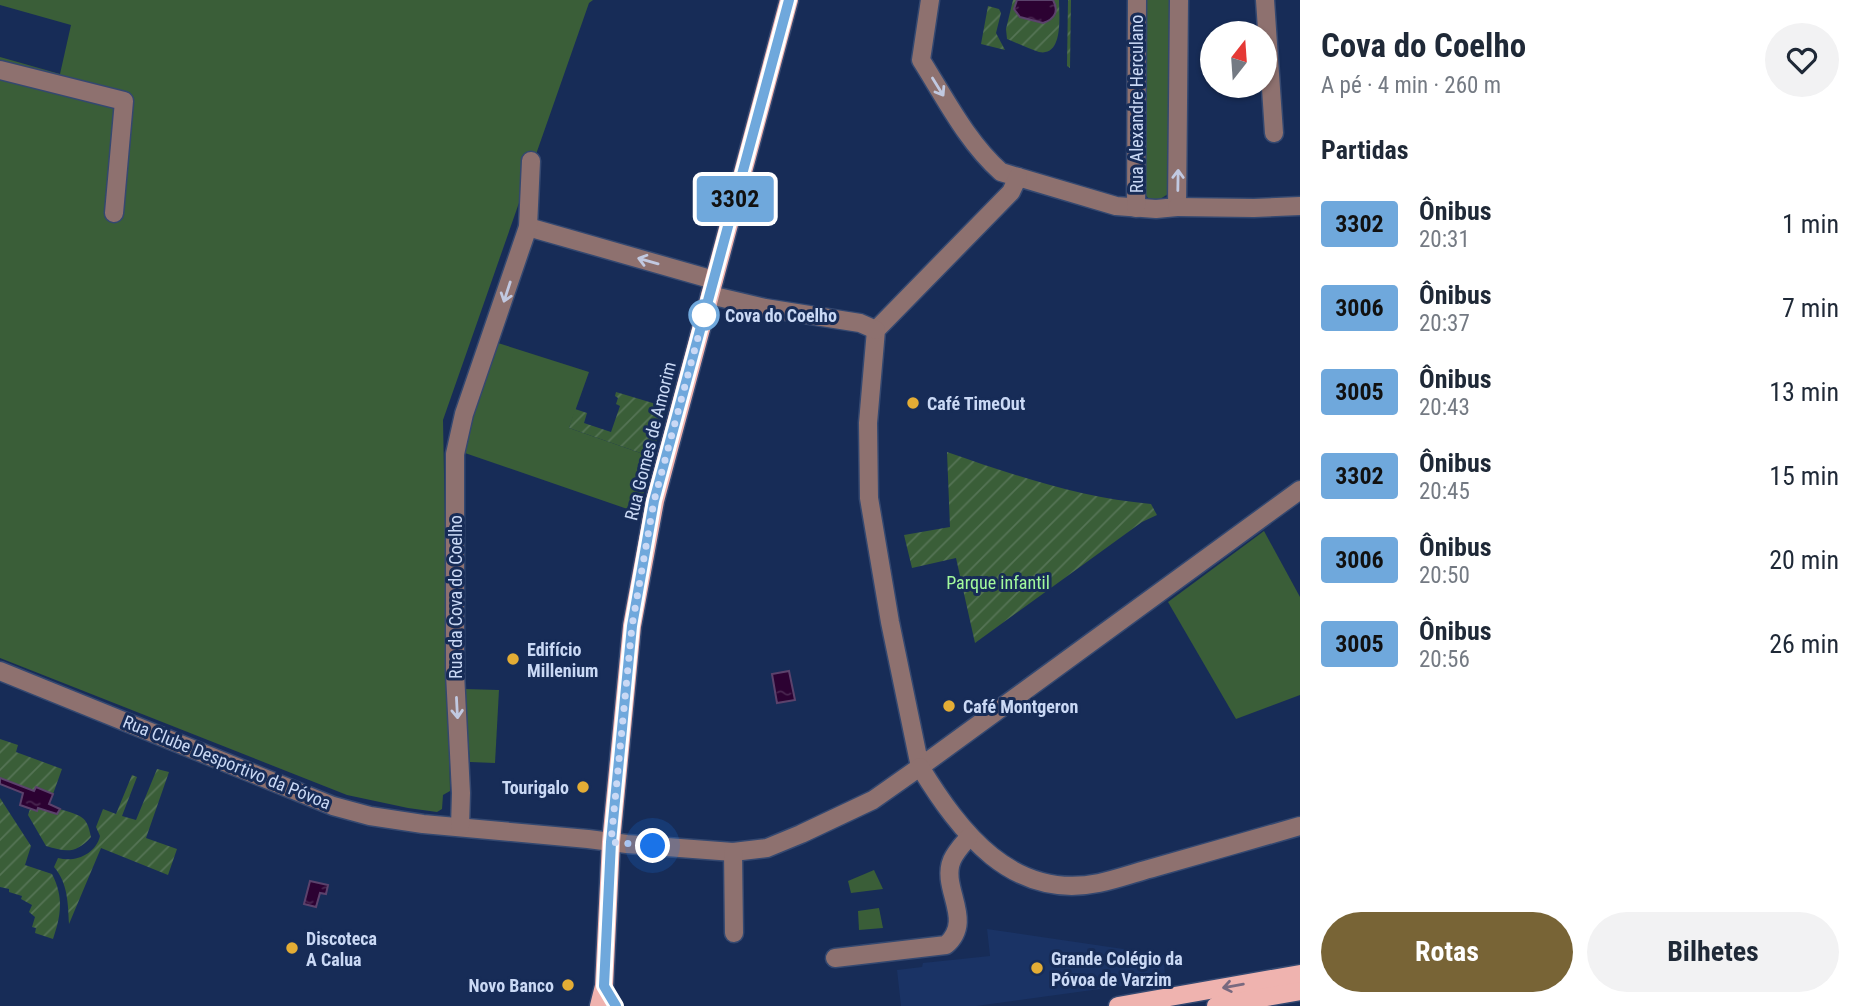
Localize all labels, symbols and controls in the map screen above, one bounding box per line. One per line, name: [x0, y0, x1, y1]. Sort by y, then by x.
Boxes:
street label: Rua Alexandre Herculano: [1126, 15, 1147, 193]
north arrow: [1200, 21, 1278, 98]
map controls: [1200, 21, 1277, 98]
button: heart: [1765, 23, 1839, 97]
text: Cova do Coelho: [1321, 26, 1526, 65]
text: A pé · 4 min · 260 m: [1321, 72, 1501, 99]
one-way arrow: [932, 77, 946, 97]
text: Partidas: [1321, 135, 1409, 165]
one-way arrow: [1171, 169, 1184, 192]
line badge: 3302: [686, 176, 784, 222]
text: 3302: [711, 185, 759, 213]
text: Ônibus: [1419, 196, 1492, 226]
text: 1 min: [1782, 209, 1839, 239]
text: 3302: [1335, 210, 1384, 238]
text: 20:31: [1419, 226, 1470, 253]
one-way arrow: [637, 254, 659, 267]
text: Ônibus: [1419, 280, 1492, 310]
one-way arrow: [499, 281, 512, 303]
text: 7 min: [1782, 293, 1839, 323]
text: 3006: [1335, 294, 1384, 322]
marker: Cova do Coelho: [689, 300, 719, 330]
place label: Cova do Coelho: [725, 305, 837, 326]
text: 20:37: [1419, 310, 1470, 337]
street label: Rua Gomes de Amorim: [620, 360, 680, 522]
text: Ônibus: [1419, 364, 1492, 394]
text: 13 min: [1769, 377, 1839, 407]
text: 3005: [1335, 378, 1384, 406]
place label: Café TimeOut: [927, 393, 1026, 414]
text: 20:43: [1419, 394, 1470, 421]
marker: Café TimeOut: [905, 395, 921, 411]
text: Ônibus: [1419, 448, 1492, 478]
text: 15 min: [1769, 461, 1839, 491]
text: 3302: [1335, 462, 1384, 490]
text: 20:45: [1419, 478, 1470, 505]
street label: Rua da Cova do Coelho: [445, 515, 466, 679]
text: Ônibus: [1419, 532, 1492, 562]
text: 20 min: [1769, 545, 1839, 575]
text: 3006: [1335, 546, 1384, 574]
text: 20:50: [1419, 562, 1470, 589]
park label: Parque infantil: [946, 572, 1050, 593]
text: Ônibus: [1419, 616, 1492, 646]
text: 26 min: [1769, 629, 1839, 659]
text: 3005: [1335, 630, 1384, 658]
place label: Edifício Millenium: [527, 639, 598, 681]
text: 20:56: [1419, 646, 1470, 673]
marker: Edifício Millenium: [505, 651, 521, 667]
place label: Café Montgeron: [963, 696, 1078, 717]
one-way arrow: [451, 697, 464, 719]
marker: Café Montgeron: [941, 698, 957, 714]
street label: Rua Clube Desportivo da Póvoa: [120, 711, 334, 813]
place label: Tourigalo: [502, 777, 569, 798]
marker: Tourigalo: [575, 779, 591, 795]
your location: [635, 828, 670, 863]
button: Rotas: [1321, 912, 1573, 992]
button: Bilhetes: [1587, 912, 1839, 992]
place label: Discoteca A Calua: [306, 928, 377, 970]
marker: Discoteca A Calua: [284, 940, 300, 956]
place label: Grande Colégio da Póvoa de Varzim: [1051, 948, 1183, 990]
marker: Grande Colégio da Póvoa de Varzim: [1029, 960, 1045, 976]
place label: Novo Banco: [468, 975, 554, 996]
marker: Novo Banco: [560, 977, 576, 993]
one-way arrow: [1222, 980, 1245, 993]

